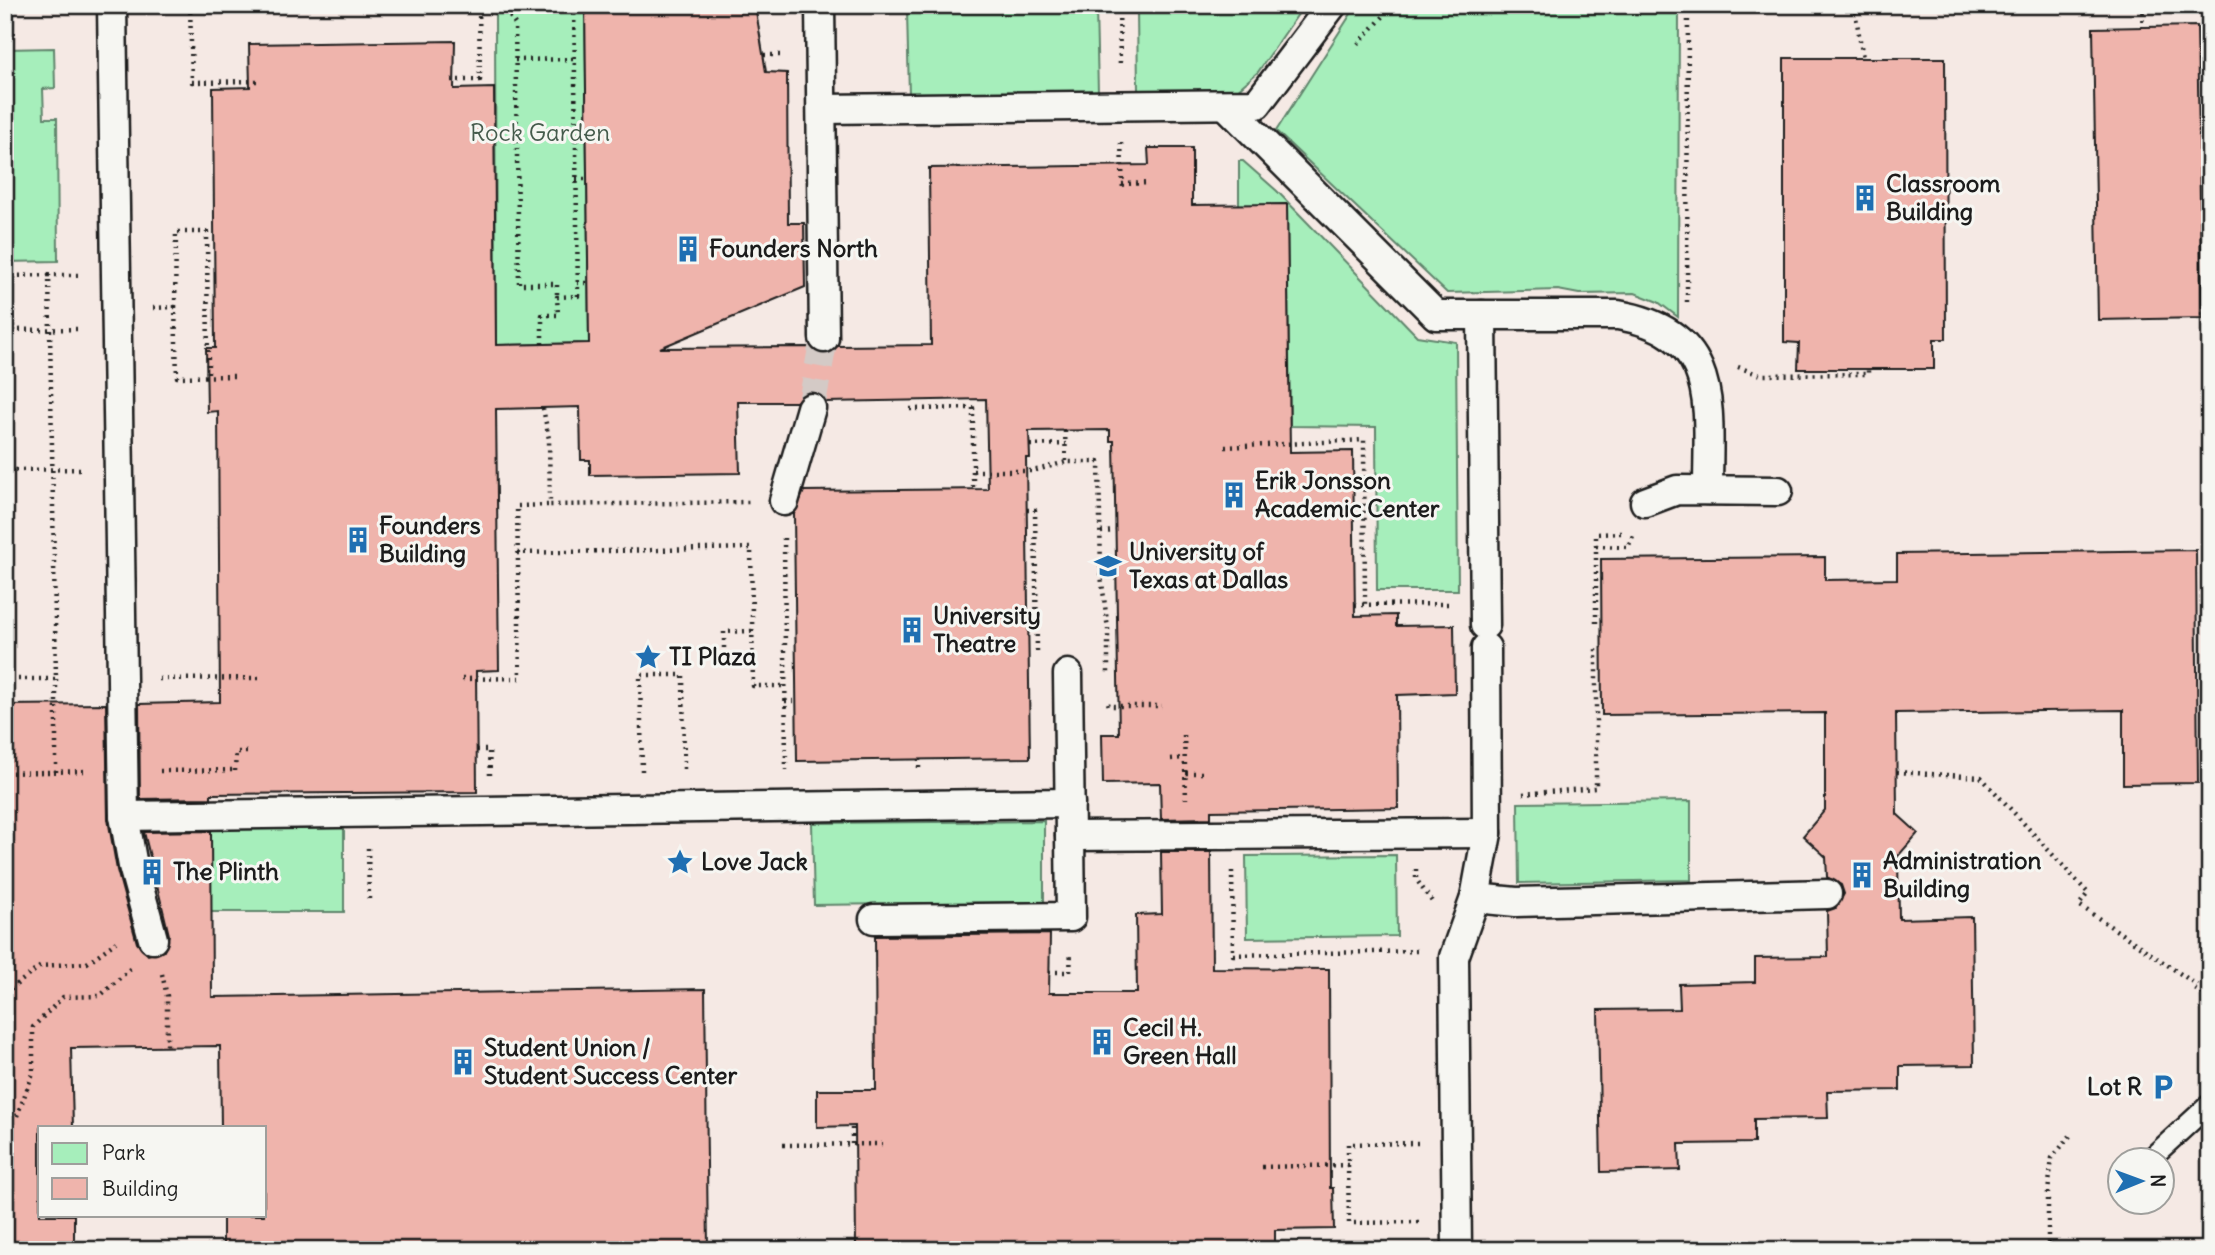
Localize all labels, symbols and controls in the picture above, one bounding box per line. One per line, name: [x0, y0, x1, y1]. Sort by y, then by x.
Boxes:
park label: Rock Garden: [470, 117, 610, 147]
place label: Classroom Building: [1886, 168, 2000, 226]
building icon: Classroom Building: [1850, 183, 1880, 213]
place label: Founders North: [709, 233, 878, 263]
building icon: Founders North: [673, 234, 703, 264]
place label: Erik Jonsson Academic Center: [1255, 465, 1440, 523]
building icon: Erik Jonsson Academic Center: [1219, 480, 1249, 510]
place label: Founders Building: [379, 510, 481, 568]
building icon: Founders Building: [343, 525, 373, 555]
place label: University of Texas at Dallas: [1129, 536, 1288, 594]
school or university icon: University of Texas at Dallas: [1093, 551, 1123, 581]
place label: University Theatre: [933, 600, 1041, 658]
building icon: University Theatre: [897, 615, 927, 645]
place label: TI Plaza: [669, 641, 757, 671]
place icon: TI Plaza: [633, 642, 663, 672]
place label: Administration Building: [1883, 845, 2041, 903]
place label: Love Jack: [701, 846, 808, 876]
place icon: Love Jack: [665, 847, 695, 877]
place label: The Plinth: [173, 856, 279, 886]
building icon: The Plinth: [137, 857, 167, 887]
building icon: Administration Building: [1847, 860, 1877, 890]
place label: Cecil H. Green Hall: [1123, 1012, 1237, 1070]
building icon: Cecil H. Green Hall: [1087, 1027, 1117, 1057]
place label: Student Union / Student Success Center: [484, 1032, 737, 1090]
building icon: Student Union / Student Success Center: [448, 1047, 478, 1077]
place label: Lot R: [2087, 1071, 2143, 1101]
parking icon: Lot R: [2148, 1072, 2178, 1102]
legend: [38, 1126, 266, 1216]
text: Park: [102, 1139, 145, 1166]
north arrow: [2106, 1146, 2176, 1216]
text: N: [2146, 1174, 2170, 1187]
text: Building: [102, 1175, 178, 1202]

